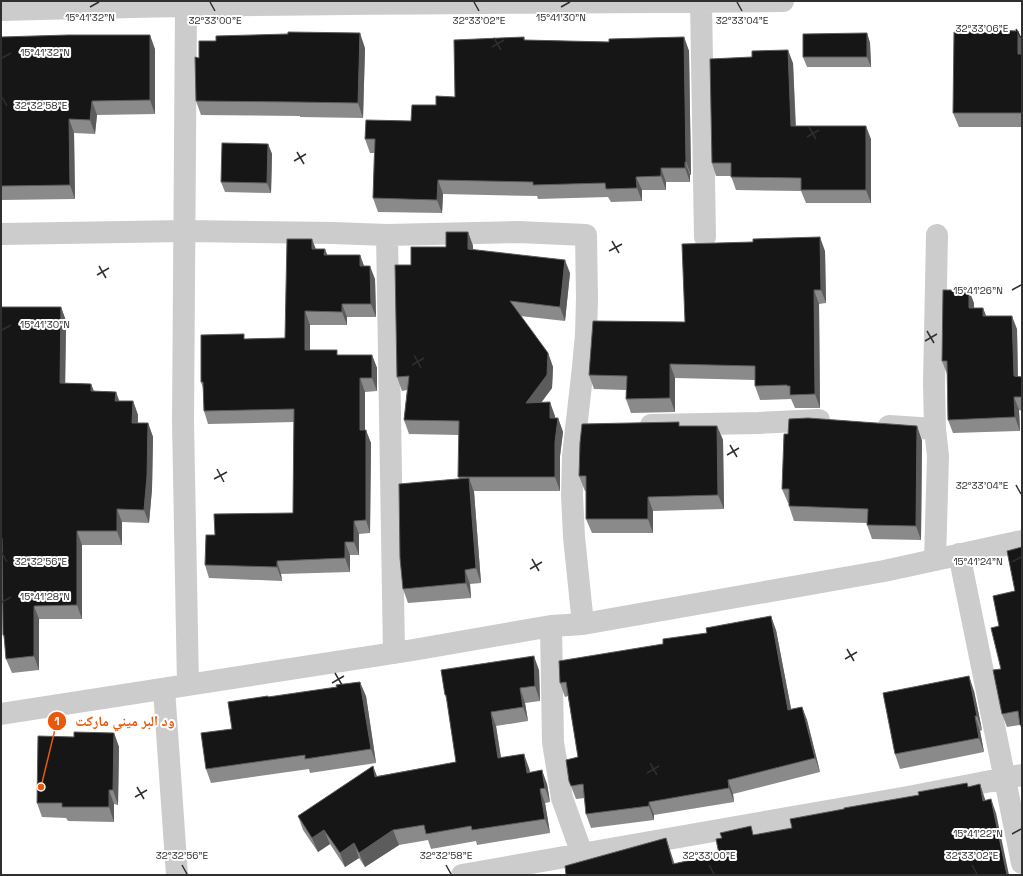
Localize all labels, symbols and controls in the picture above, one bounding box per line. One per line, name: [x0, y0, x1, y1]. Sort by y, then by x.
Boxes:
text: 15°41'32"N: [65, 11, 115, 24]
text: 15°41'30"N: [536, 11, 586, 24]
text: 32°33'00"E: [188, 14, 242, 27]
text: 32°33'02"E: [453, 14, 506, 27]
text: 32°33'04"E: [716, 14, 769, 27]
text: 32°33'06"E: [956, 22, 1009, 35]
text: 15°41'32"N: [20, 46, 70, 59]
text: 32°32'58"E: [15, 99, 68, 112]
text: 15°41'26"N: [953, 284, 1003, 297]
text: 15°41'30"N: [20, 318, 70, 331]
text: 32°33'04"E: [956, 479, 1009, 492]
text: 32°32'56"E: [15, 555, 68, 568]
text: 15°41'24"N: [953, 555, 1003, 568]
text: 15°41'28"N: [20, 590, 70, 603]
callout: ود البر ميني ماركت: [47, 708, 182, 734]
text: ود البر ميني ماركت: [75, 712, 175, 732]
text: 1: [54, 713, 60, 729]
text: 15°41'22"N: [953, 827, 1003, 840]
text: 32°32'56"E: [156, 849, 209, 862]
text: 32°32'58"E: [420, 849, 473, 862]
text: 32°33'00"E: [682, 849, 736, 862]
text: 32°33'02"E: [946, 849, 999, 862]

